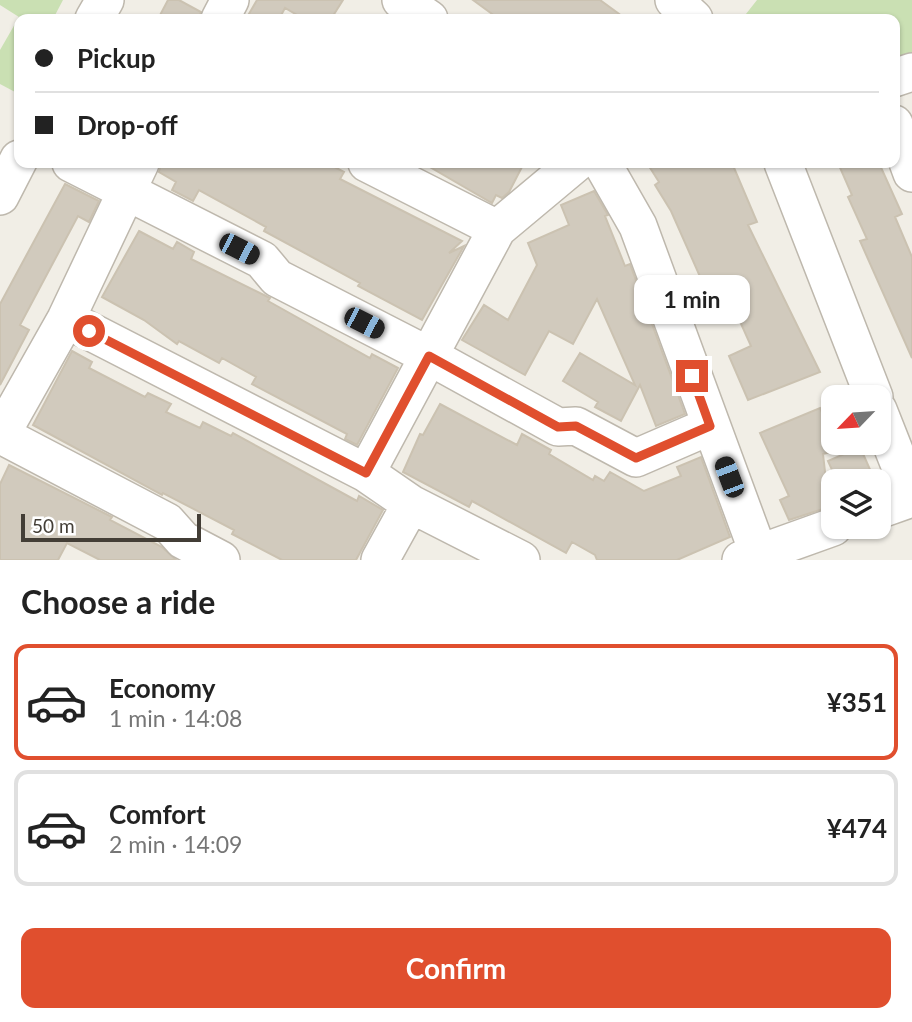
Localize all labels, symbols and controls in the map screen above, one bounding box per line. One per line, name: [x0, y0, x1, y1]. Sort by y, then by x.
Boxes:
text: Pickup: [77, 42, 156, 74]
text: Drop-off: [77, 109, 178, 141]
car: [216, 230, 263, 268]
callout: 1 min: [634, 274, 750, 324]
text: 1 min: [663, 285, 721, 313]
car: [341, 304, 388, 342]
route start: [73, 315, 105, 347]
route end: [676, 360, 708, 392]
north arrow: [821, 385, 891, 455]
map controls: [821, 385, 891, 539]
car: [712, 454, 747, 500]
button: layers: [821, 469, 891, 539]
scale bar: [21, 511, 201, 543]
text: 50 m: [32, 514, 75, 537]
text: Choose a ride: [21, 582, 215, 621]
icon: car: [25, 671, 88, 734]
text: Economy: [109, 672, 215, 704]
text: ¥351: [827, 686, 887, 718]
text: 1 min · 14:08: [109, 704, 242, 732]
icon: car: [25, 797, 88, 860]
text: Comfort: [109, 798, 206, 830]
text: ¥474: [827, 812, 887, 844]
text: 2 min · 14:09: [109, 830, 242, 858]
button: Confirm: [21, 928, 891, 1008]

